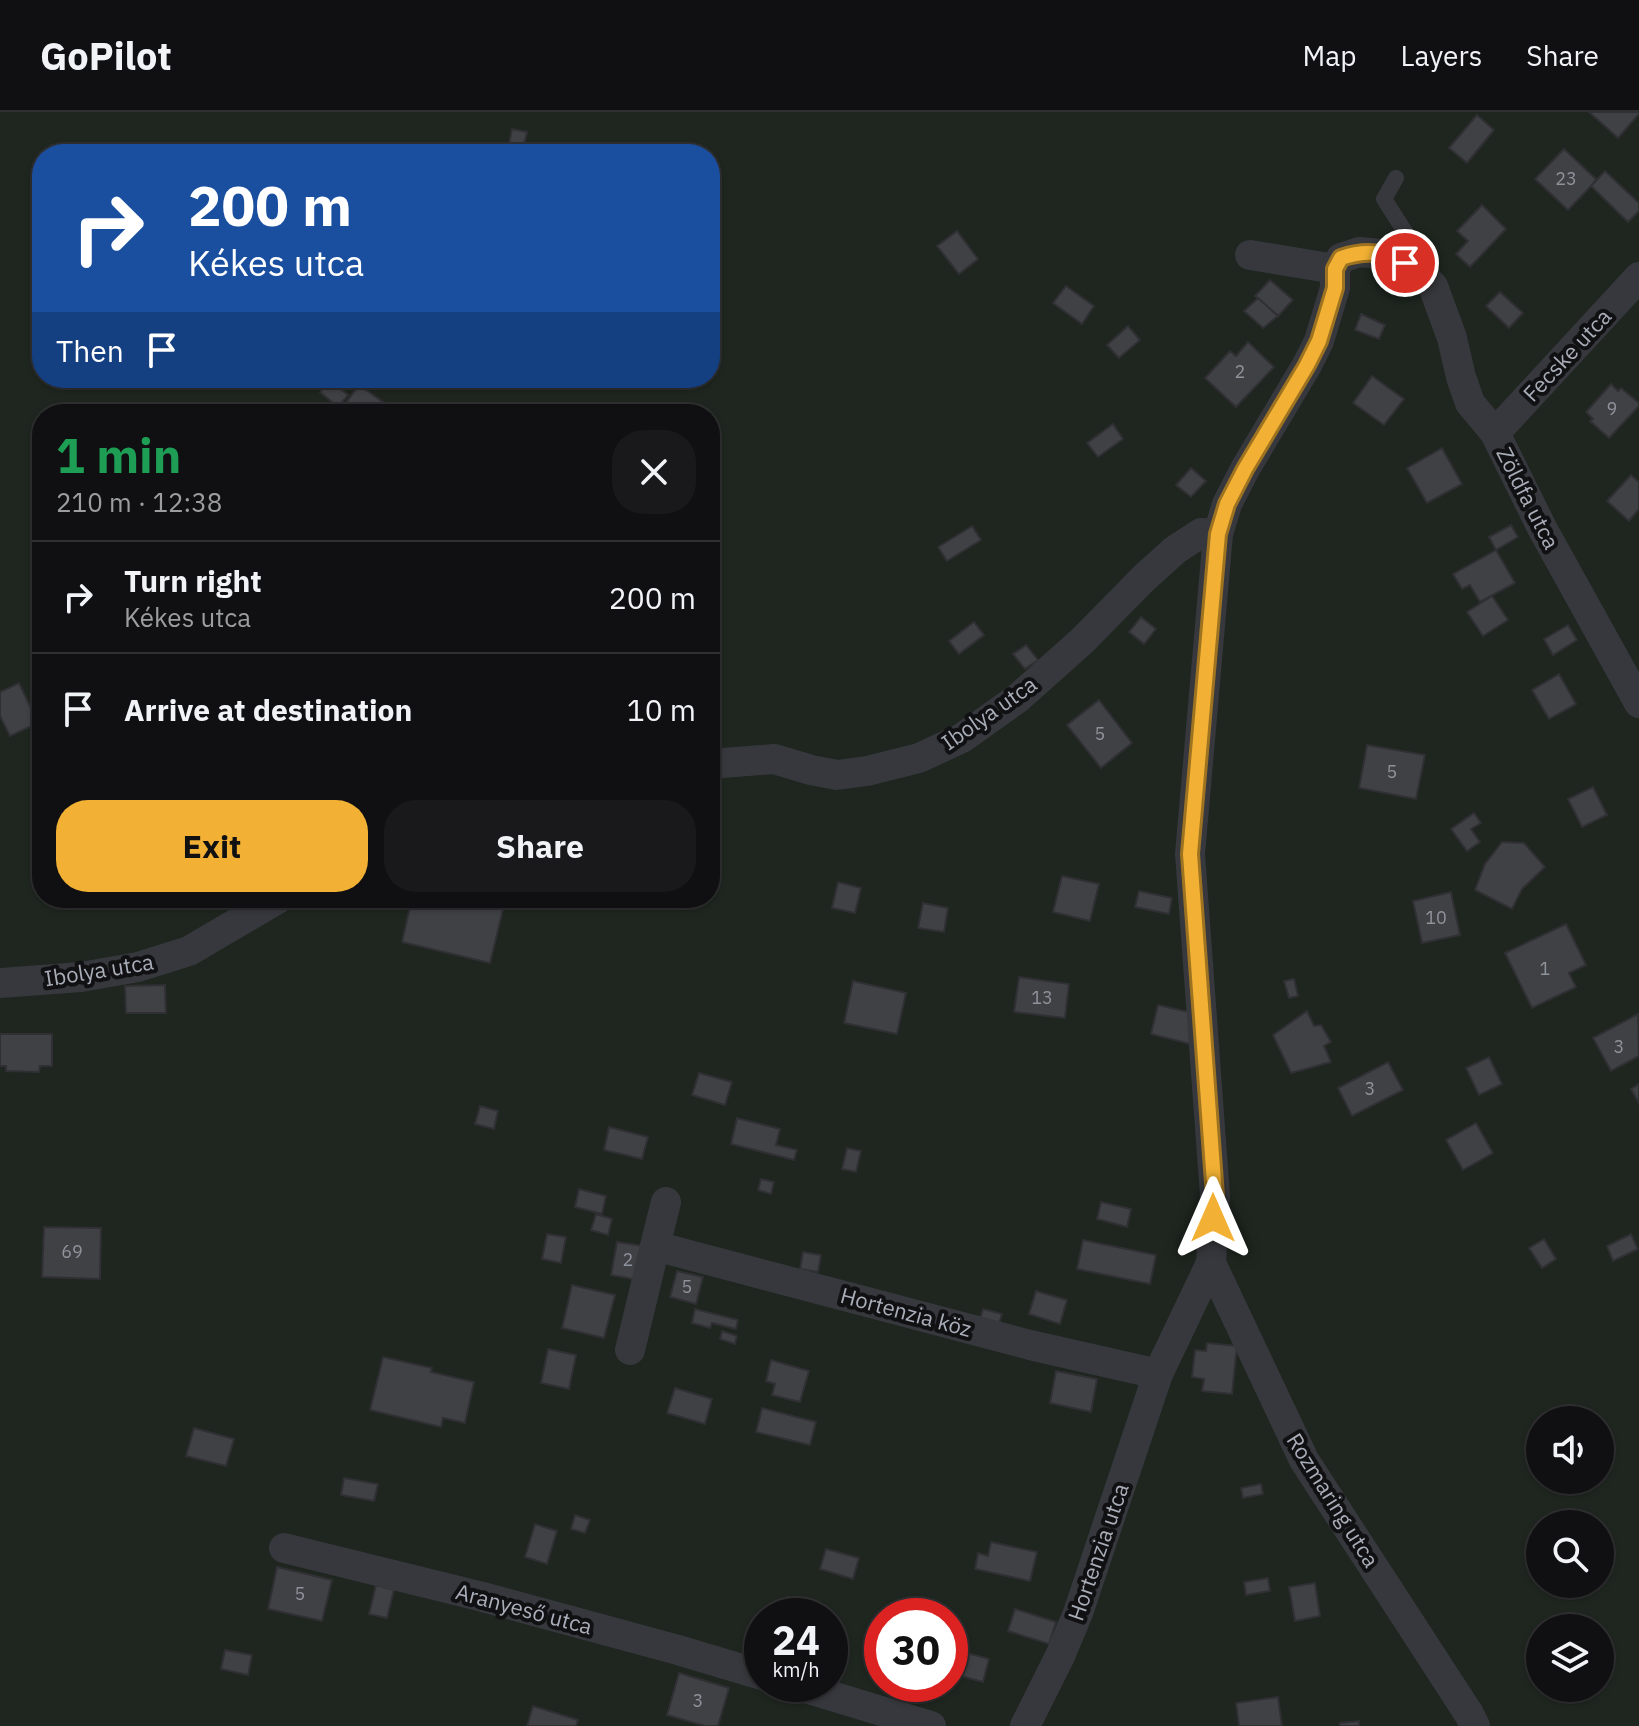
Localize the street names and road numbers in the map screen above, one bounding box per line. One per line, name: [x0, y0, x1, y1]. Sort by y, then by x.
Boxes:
street label: Fecske utca: [1516, 302, 1617, 407]
street label: Zöldfa utca: [1490, 442, 1567, 554]
street label: Ibolya utca: [935, 669, 1042, 756]
street label: Ibolya utca: [42, 947, 156, 992]
street label: Hortenzia köz: [837, 1280, 975, 1343]
street label: Rozmaring utca: [1281, 1427, 1386, 1572]
street label: Hortenzia utca: [1060, 1479, 1135, 1625]
street label: Aranyeső utca: [453, 1576, 596, 1641]

